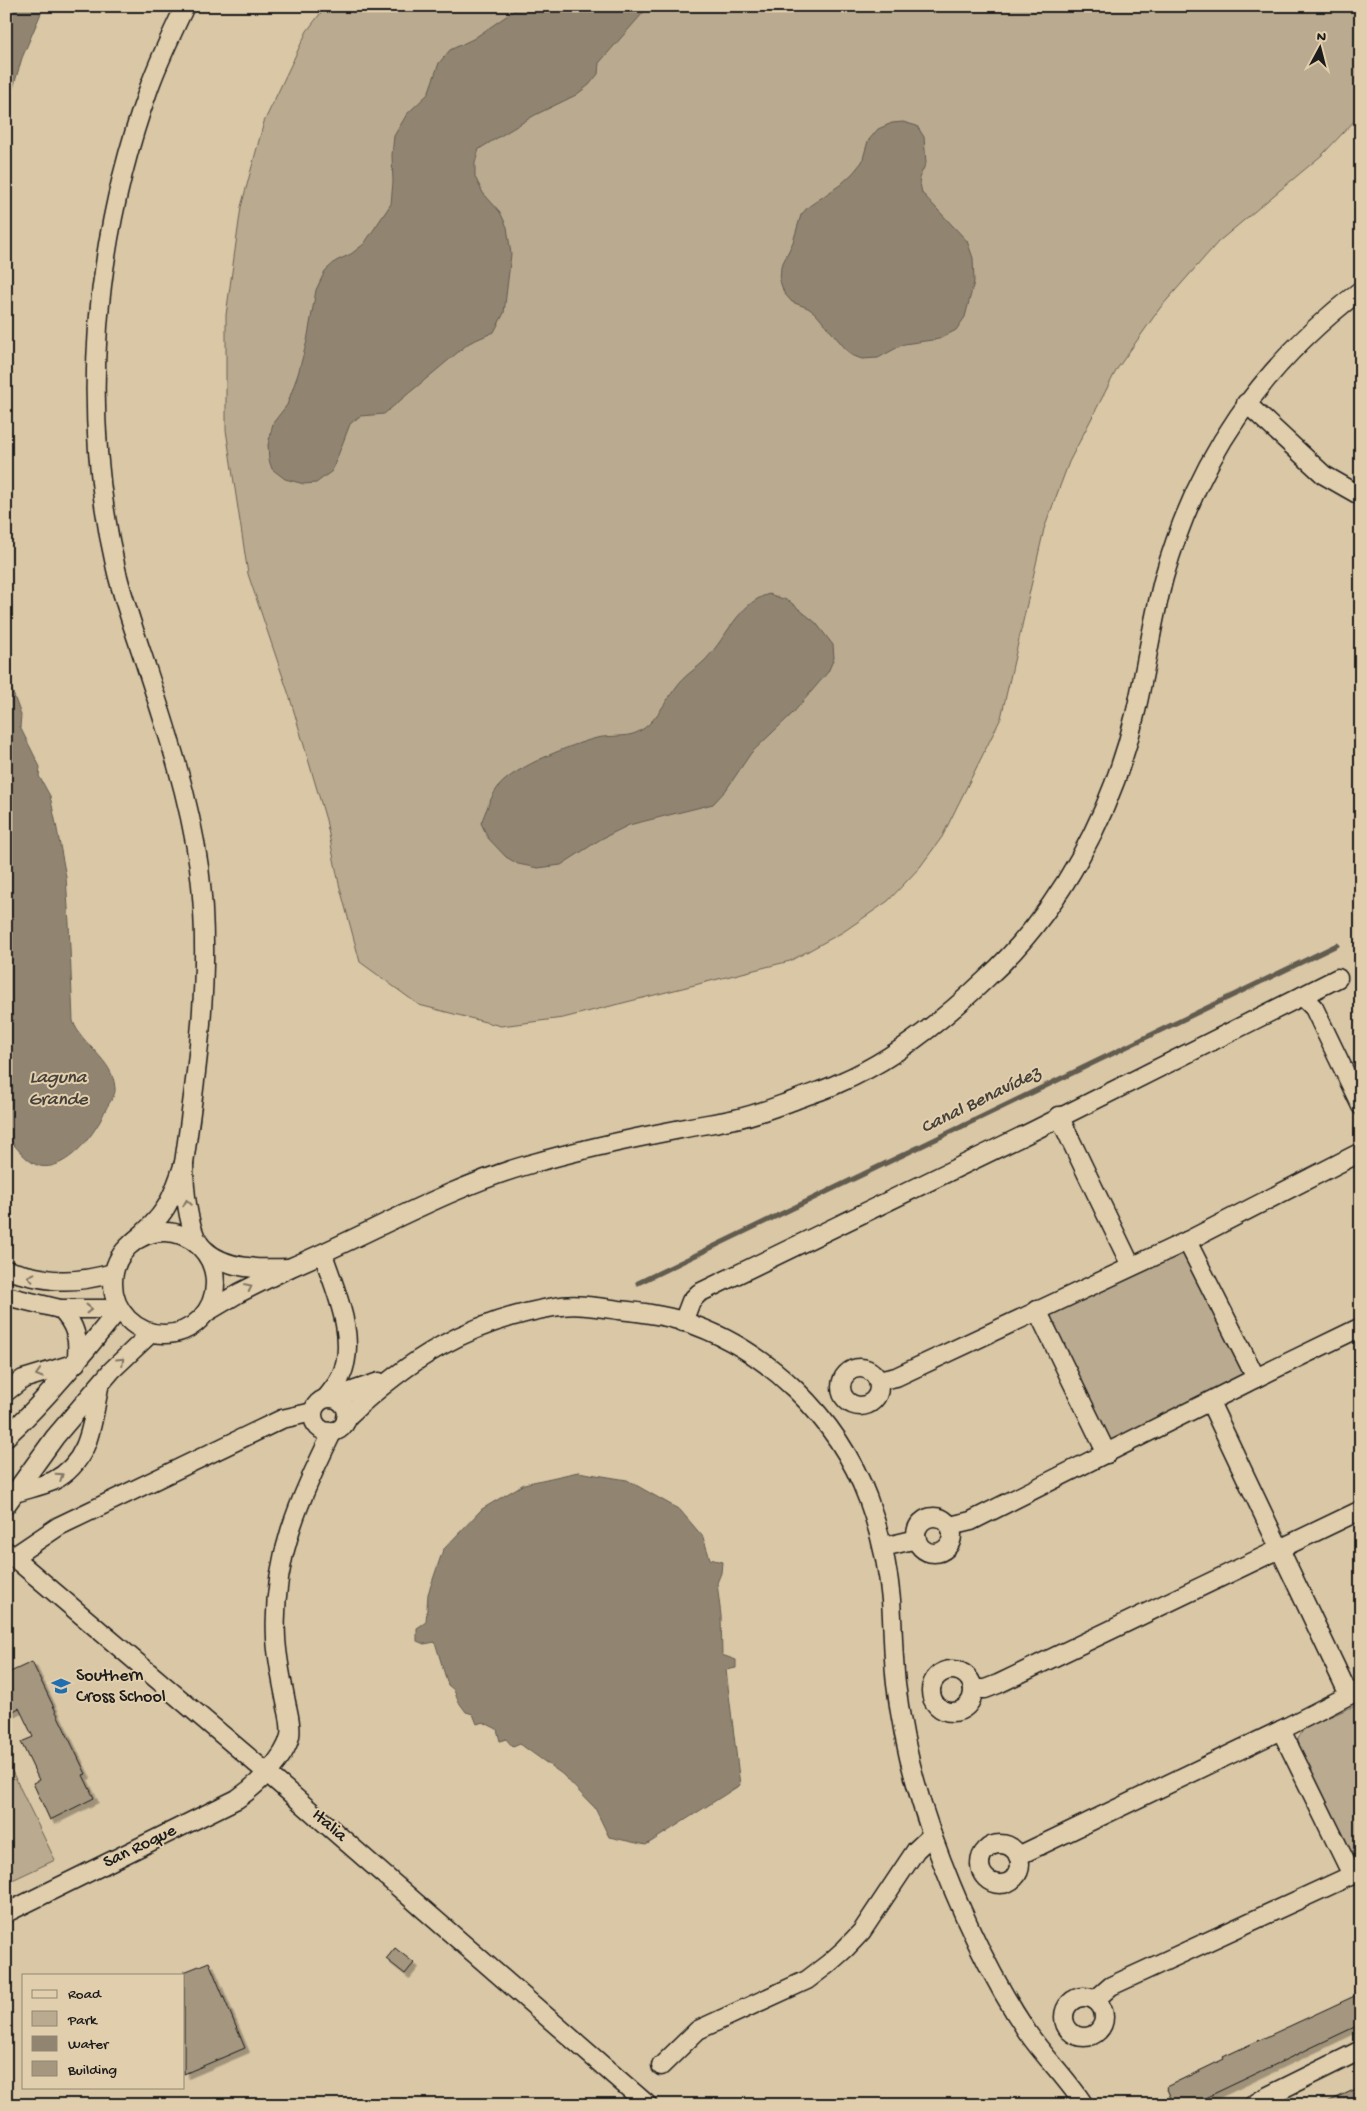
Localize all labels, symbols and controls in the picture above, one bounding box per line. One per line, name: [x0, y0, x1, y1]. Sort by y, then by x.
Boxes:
north arrow: [1294, 22, 1344, 72]
text: N: [1316, 29, 1327, 47]
water label: Canal Benavídez: [918, 1061, 1046, 1140]
water label: Laguna Grande: [28, 1067, 89, 1112]
one-way arrow: [182, 1198, 193, 1206]
one-way arrow: [27, 1272, 36, 1283]
one-way arrow: [244, 1283, 253, 1293]
one-way arrow: [85, 1304, 93, 1314]
one-way arrow: [115, 1358, 124, 1367]
one-way arrow: [36, 1368, 44, 1378]
one-way arrow: [55, 1472, 64, 1482]
place label: Southern Cross School: [76, 1666, 166, 1708]
school or university icon: Southern Cross School: [50, 1675, 72, 1697]
street label: Italia: [307, 1805, 352, 1848]
street label: San Roque: [100, 1820, 180, 1874]
legend: [22, 1974, 185, 2088]
text: Road: [68, 1986, 102, 2004]
text: Park: [67, 2012, 98, 2030]
text: Water: [68, 2036, 110, 2054]
text: Building: [67, 2062, 117, 2080]

